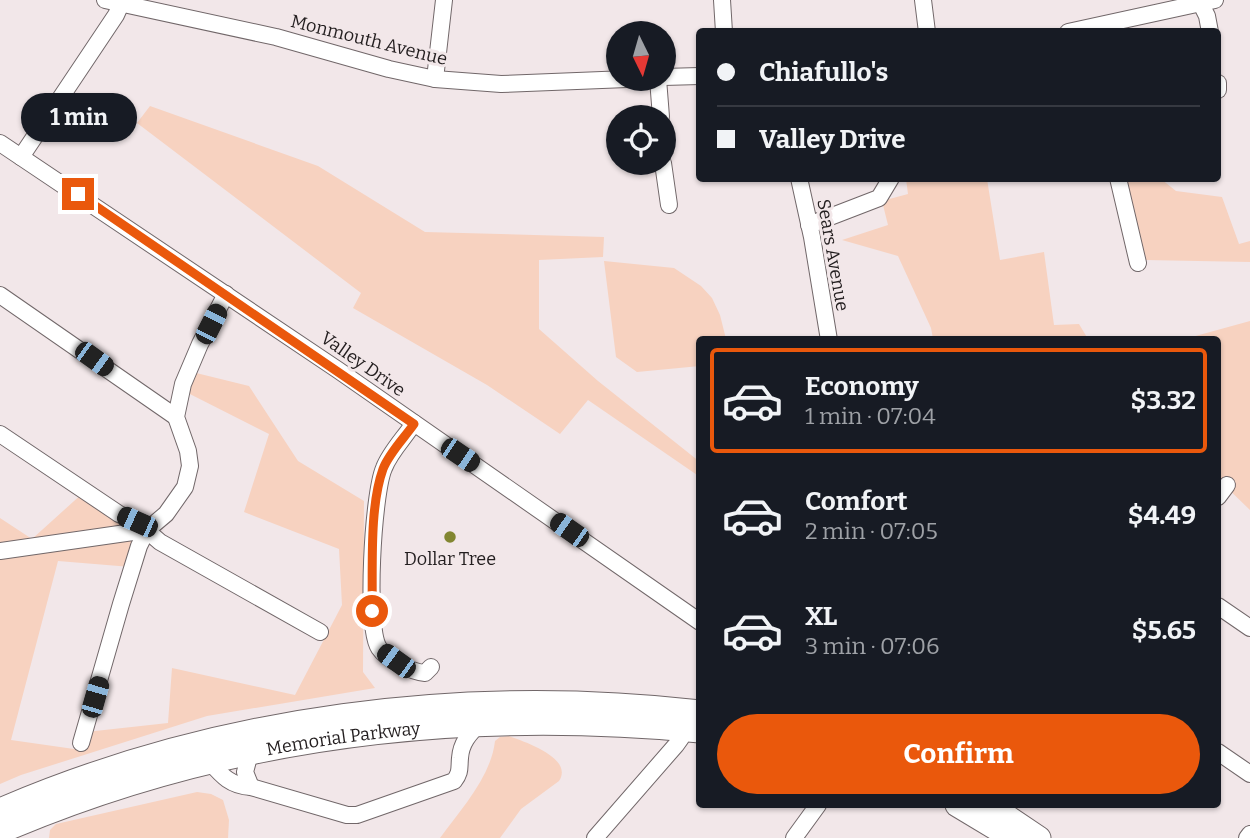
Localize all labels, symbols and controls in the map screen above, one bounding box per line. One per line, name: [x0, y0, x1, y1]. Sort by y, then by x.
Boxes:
street label: Monmouth Avenue: [288, 10, 450, 70]
north arrow: [606, 21, 676, 91]
map controls: [606, 21, 676, 175]
text: Chiafullo's: [759, 57, 888, 88]
callout: 1 min: [20, 92, 136, 142]
text: 1 min: [50, 103, 108, 131]
button: locate: [606, 105, 676, 175]
text: Valley Drive: [759, 124, 905, 155]
route end: [62, 178, 94, 210]
street label: Sears Avenue: [812, 197, 854, 313]
car: [193, 301, 230, 347]
street label: Valley Drive: [317, 327, 409, 401]
car: [71, 338, 118, 380]
icon: car: [721, 369, 784, 432]
text: Economy: [805, 371, 919, 402]
text: $3.32: [1131, 385, 1196, 416]
text: 1 min · 07:04: [805, 402, 936, 430]
car: [437, 435, 484, 475]
icon: car: [721, 484, 784, 547]
text: Comfort: [805, 486, 908, 517]
text: $4.49: [1128, 500, 1196, 531]
car: [114, 504, 161, 540]
car: [546, 509, 593, 551]
text: 2 min · 07:05: [805, 517, 938, 545]
marker: Dollar Tree: [442, 529, 458, 545]
place label: Dollar Tree: [404, 548, 496, 570]
route start: [356, 595, 388, 627]
icon: car: [721, 599, 784, 662]
text: XL: [805, 601, 837, 632]
text: $5.65: [1132, 615, 1196, 646]
text: 3 min · 07:06: [805, 632, 940, 660]
car: [373, 640, 420, 682]
car: [80, 674, 111, 720]
button: Confirm: [717, 714, 1200, 794]
street label: Memorial Parkway: [264, 717, 422, 761]

